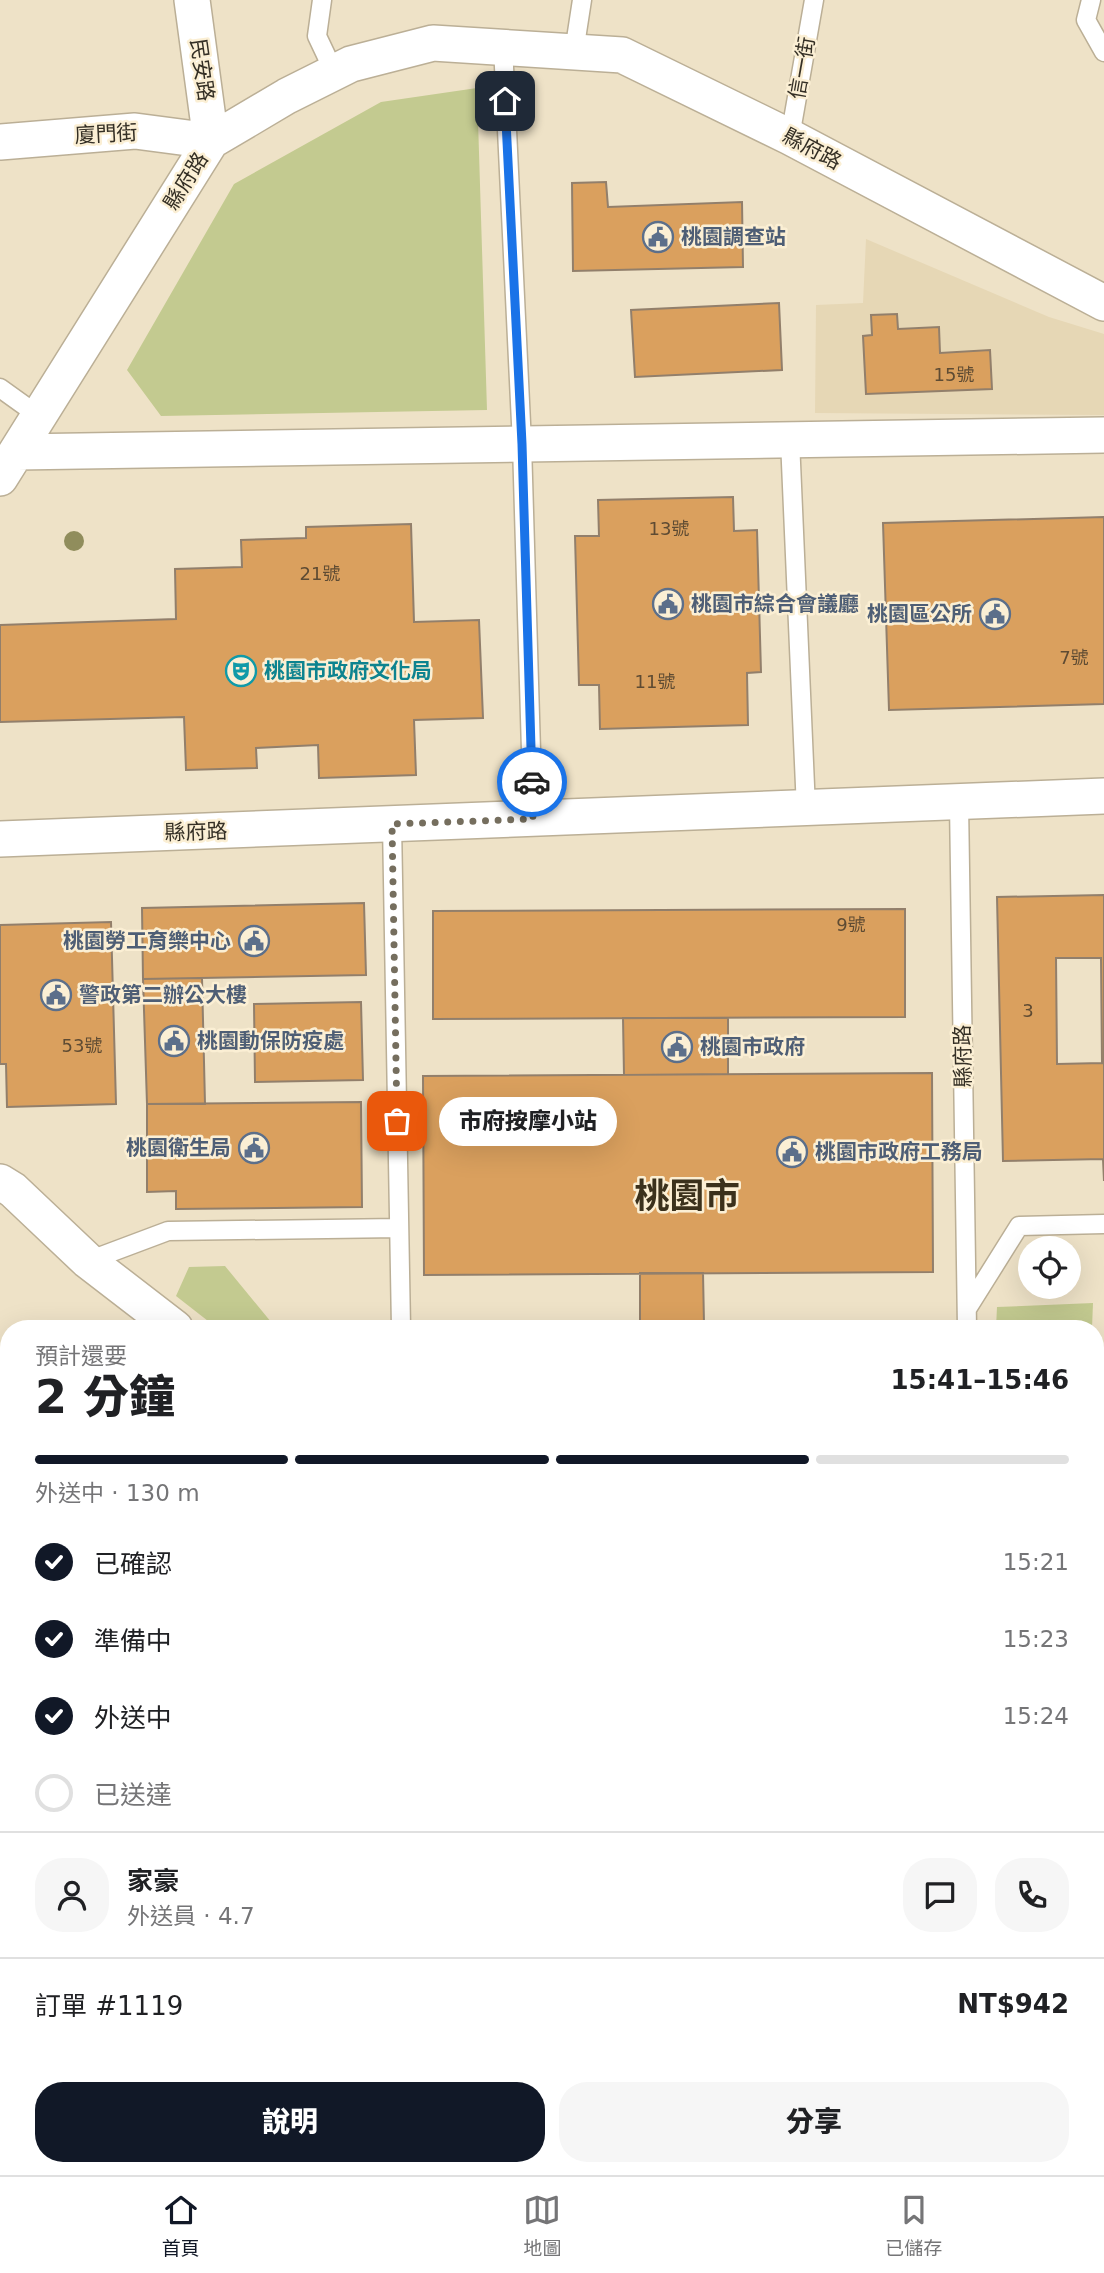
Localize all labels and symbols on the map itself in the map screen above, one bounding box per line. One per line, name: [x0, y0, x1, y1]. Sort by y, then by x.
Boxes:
street label: 信一街: [785, 35, 819, 101]
street label: 民安路: [186, 37, 218, 103]
pin: [475, 71, 535, 131]
street label: 廈門街: [74, 120, 138, 148]
street label: 縣府路: [779, 124, 845, 174]
street label: 縣府路: [159, 148, 213, 214]
public building icon: 桃園調查站: [641, 220, 675, 254]
place label: 桃園調查站: [681, 225, 786, 249]
house number: 15號: [934, 364, 974, 385]
house number: 13號: [649, 518, 689, 539]
house number: 21號: [300, 563, 340, 584]
public building icon: 桃園市綜合會議廳: [651, 587, 685, 621]
place label: 桃園市綜合會議廳: [691, 592, 859, 616]
public building icon: 桃園區公所: [978, 597, 1012, 631]
place label: 桃園區公所: [867, 602, 972, 626]
house number: 7號: [1059, 647, 1089, 668]
theatre icon: 桃園市政府文化局: [224, 654, 258, 688]
place label: 桃園市政府文化局: [264, 659, 432, 683]
house number: 11號: [635, 671, 675, 692]
courier: [497, 747, 567, 817]
street label: 縣府路: [164, 819, 228, 845]
house number: 9號: [836, 914, 866, 935]
public building icon: 桃園勞工育樂中心: [237, 924, 271, 958]
place label: 桃園勞工育樂中心: [63, 929, 231, 953]
public building icon: 警政第二辦公大樓: [39, 978, 73, 1012]
place label: 警政第二辦公大樓: [79, 983, 247, 1007]
house number: 3: [1022, 1000, 1034, 1021]
public building icon: 桃園動保防疫處: [157, 1024, 191, 1058]
street label: 縣府路: [950, 1024, 976, 1088]
place label: 桃園動保防疫處: [197, 1029, 344, 1053]
public building icon: 桃園市政府: [660, 1030, 694, 1064]
house number: 53號: [62, 1035, 102, 1056]
place label: 桃園市政府: [700, 1035, 805, 1059]
pin: [367, 1091, 427, 1151]
callout: 市府按摩小站: [439, 1096, 618, 1146]
public building icon: 桃園衛生局: [237, 1131, 271, 1165]
public building icon: 桃園市政府工務局: [775, 1135, 809, 1169]
place label: 桃園衛生局: [126, 1136, 231, 1160]
place label: 桃園市政府工務局: [815, 1140, 983, 1164]
district label: 桃園市: [634, 1176, 740, 1216]

